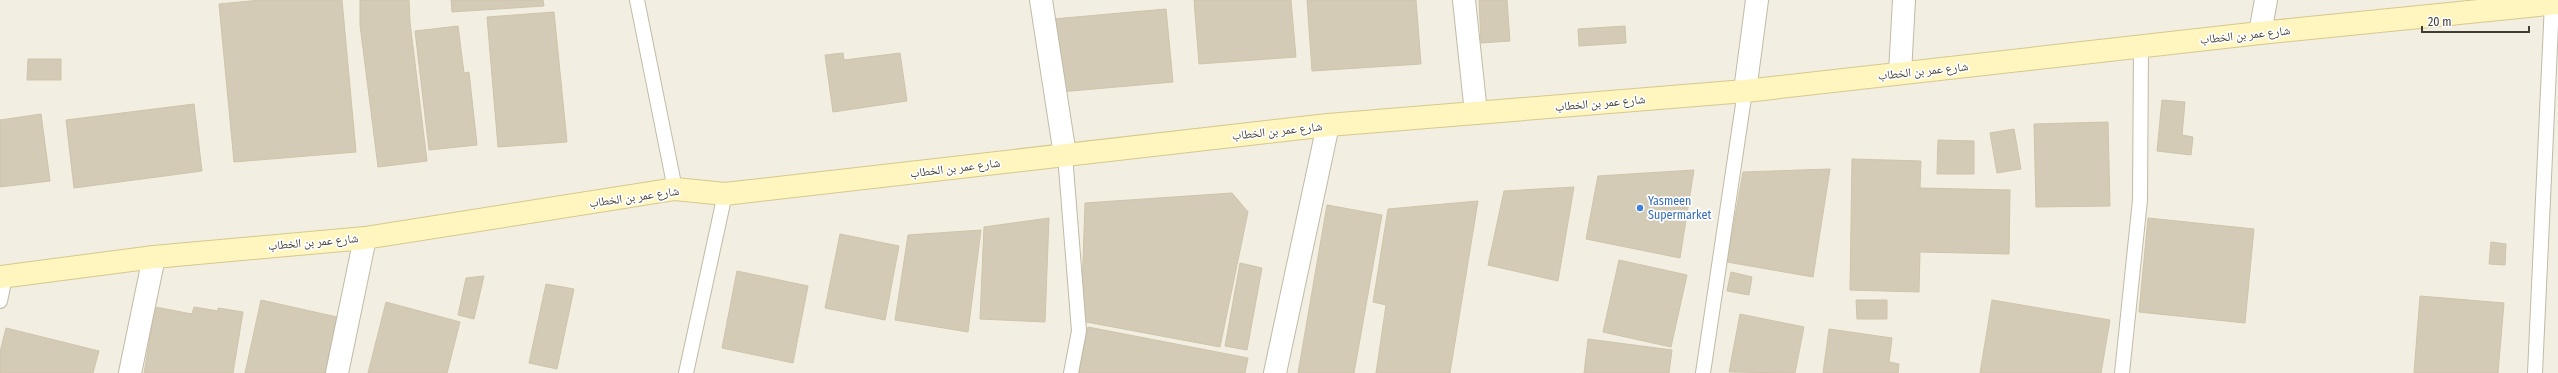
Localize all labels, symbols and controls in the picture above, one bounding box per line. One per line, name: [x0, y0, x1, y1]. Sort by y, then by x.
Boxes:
scale bar: [2422, 8, 2529, 34]
text: 20 m: [2428, 15, 2452, 29]
street label: شارع عمر بن الخطاب: [2199, 23, 2291, 48]
street label: شارع عمر بن الخطاب: [1877, 59, 1969, 84]
street label: شارع عمر بن الخطاب: [1554, 92, 1646, 115]
street label: شارع عمر بن الخطاب: [1231, 119, 1323, 144]
street label: شارع عمر بن الخطاب: [909, 156, 1001, 181]
street label: شارع عمر بن الخطاب: [588, 184, 680, 211]
place label: Yasmeen Supermarket: [1648, 194, 1711, 222]
marker: Yasmeen Supermarket: [1635, 203, 1645, 213]
street label: شارع عمر بن الخطاب: [267, 231, 359, 254]

